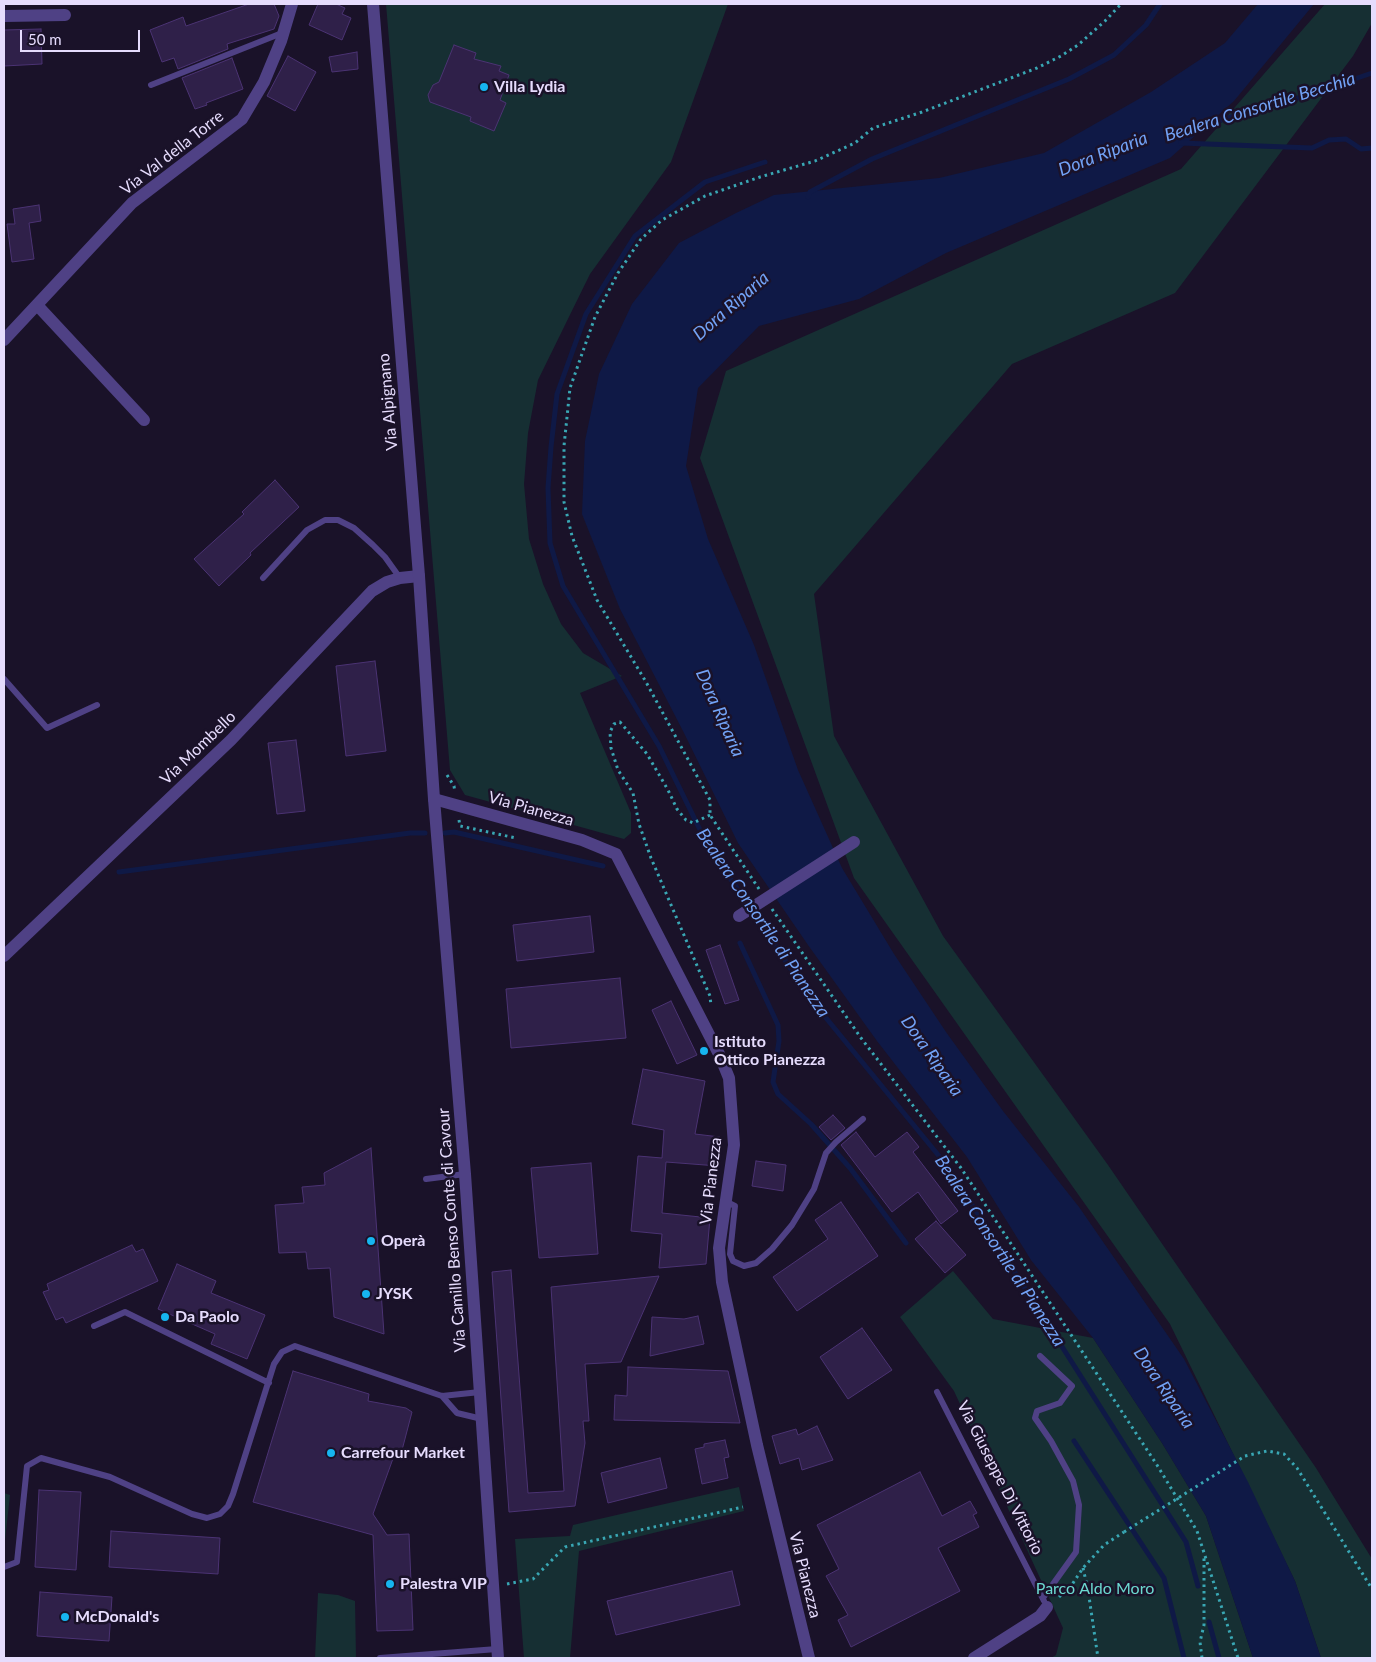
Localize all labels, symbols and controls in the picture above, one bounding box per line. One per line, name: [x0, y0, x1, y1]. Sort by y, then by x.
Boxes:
scale bar: [22, 20, 142, 52]
text: 50 m: [28, 30, 62, 48]
water label: Bealera Consortile Becchia: [1162, 68, 1358, 146]
place label: Villa Lydia: [494, 77, 565, 97]
marker: Villa Lydia: [478, 81, 490, 93]
street label: Via Val della Torre: [117, 107, 227, 199]
water label: Dora Riparia: [1055, 127, 1151, 181]
water label: Dora Riparia: [689, 267, 773, 345]
street label: Via Alpignano: [374, 353, 402, 451]
water label: Dora Riparia: [691, 666, 749, 760]
street label: Via Mombello: [156, 707, 240, 789]
street label: Via Pianezza: [486, 788, 576, 830]
water label: Bealera Consortile di Pianezza: [691, 824, 835, 1022]
water label: Dora Riparia: [896, 1011, 968, 1101]
place label: Istituto Ottico Pianezza: [714, 1032, 825, 1070]
marker: Istituto Ottico Pianezza: [698, 1045, 710, 1057]
street label: Via Camillo Benso Conte di Cavour: [434, 1107, 470, 1353]
street label: Via Pianezza: [696, 1136, 726, 1226]
water label: Bealera Consortile di Pianezza: [930, 1151, 1070, 1351]
place label: Operà: [381, 1231, 425, 1251]
marker: Operà: [365, 1235, 377, 1247]
place label: JYSK: [376, 1284, 413, 1304]
marker: JYSK: [360, 1288, 372, 1300]
place label: Da Paolo: [175, 1307, 239, 1327]
marker: Da Paolo: [159, 1311, 171, 1323]
water label: Dora Riparia: [1129, 1343, 1199, 1433]
street label: Via Giuseppe Di Vittorio: [953, 1398, 1047, 1558]
place label: Carrefour Market: [341, 1443, 465, 1463]
marker: Carrefour Market: [325, 1447, 337, 1459]
street label: Via Pianezza: [785, 1530, 825, 1620]
place label: Palestra VIP: [400, 1574, 487, 1594]
marker: Palestra VIP: [384, 1578, 396, 1590]
park label: Parco Aldo Moro: [1036, 1579, 1154, 1599]
place label: McDonald's: [75, 1607, 159, 1627]
marker: McDonald's: [59, 1611, 71, 1623]

